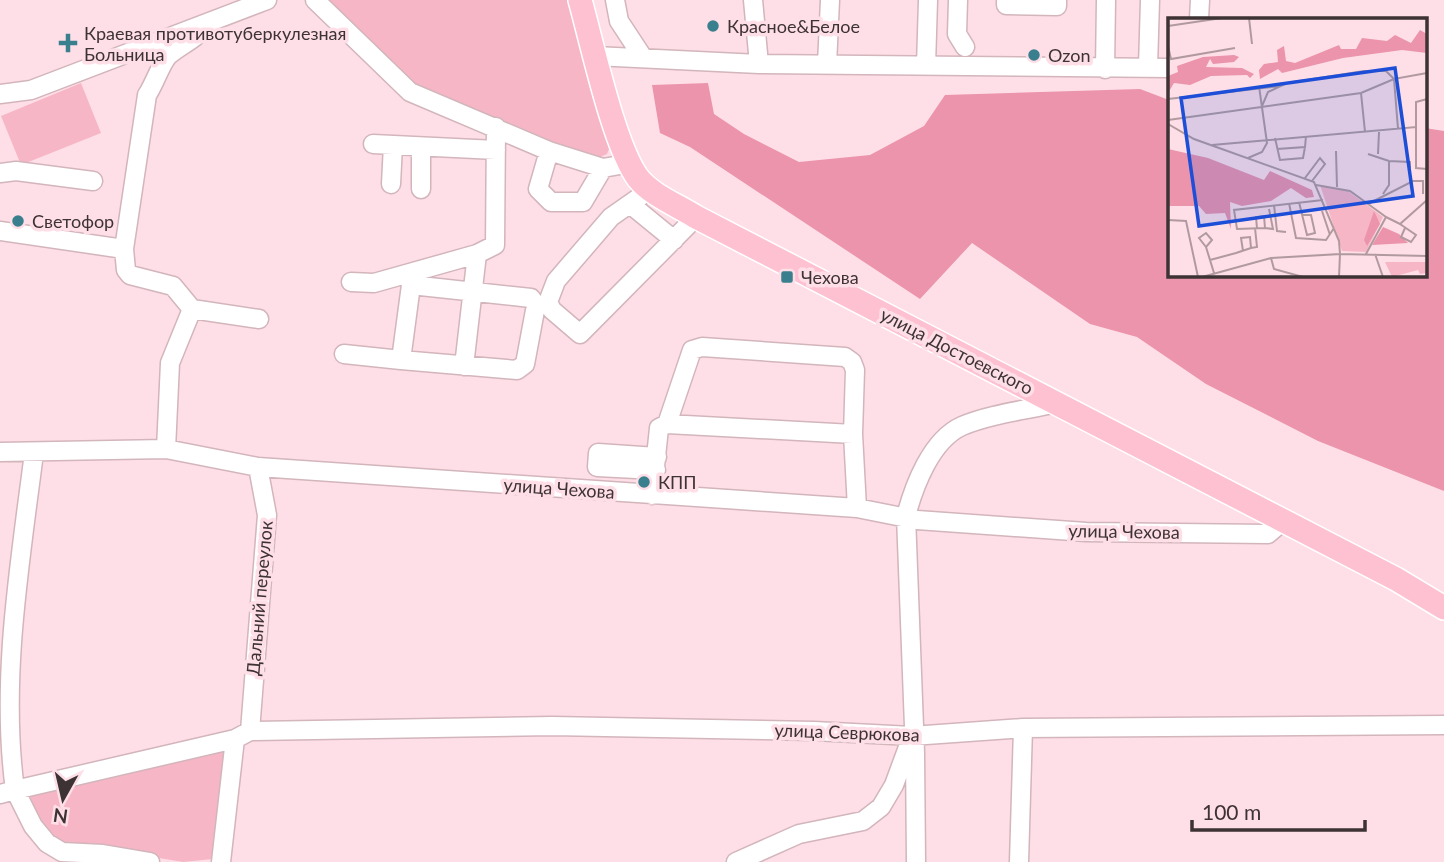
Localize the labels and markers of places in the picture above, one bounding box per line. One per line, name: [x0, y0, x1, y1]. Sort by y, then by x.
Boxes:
place label: Красное&Белое: [727, 15, 860, 37]
marker: Красное&Белое: [705, 18, 721, 34]
place label: Краевая противотуберкулезная Больница: [84, 22, 346, 65]
marker: Краевая противотуберкулезная Больница: [58, 33, 78, 53]
place label: Ozon: [1048, 44, 1090, 66]
marker: Ozon: [1026, 47, 1042, 63]
place label: Светофор: [32, 210, 114, 232]
marker: Светофор: [10, 213, 26, 229]
place label: Чехова: [801, 266, 859, 288]
marker: Чехова: [779, 269, 795, 285]
place label: КПП: [658, 471, 697, 493]
marker: КПП: [636, 474, 652, 490]

